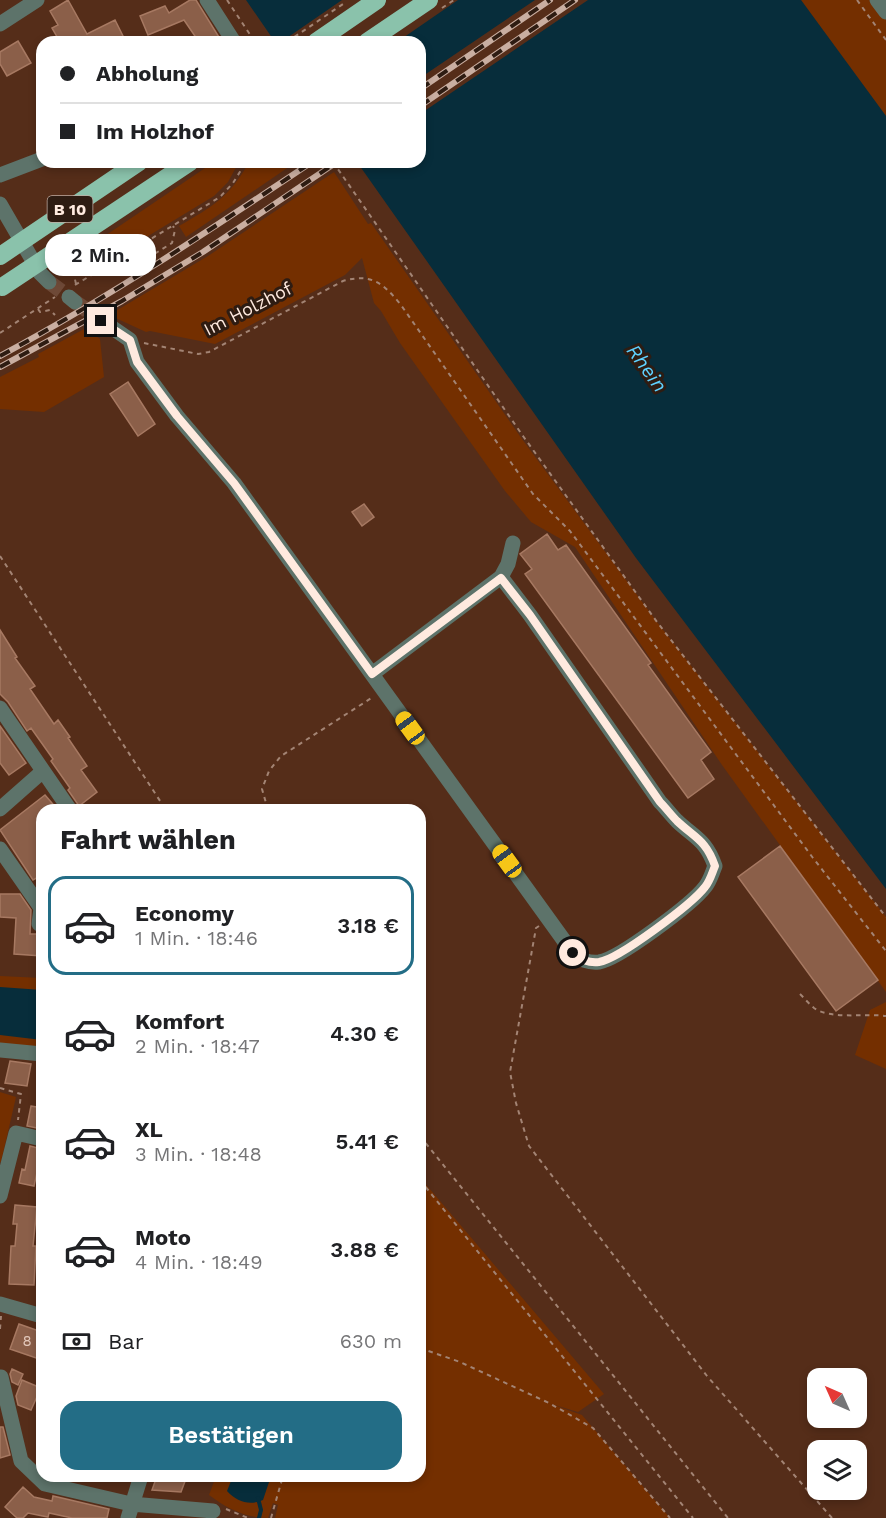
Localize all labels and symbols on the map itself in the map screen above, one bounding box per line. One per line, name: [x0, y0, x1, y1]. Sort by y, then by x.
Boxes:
road number: B 10: [48, 196, 92, 222]
callout: 2 Min.: [45, 234, 156, 276]
street label: Im Holzhof: [200, 277, 295, 340]
route end: [87, 307, 114, 334]
water label: Rhein: [622, 339, 672, 397]
car: [392, 708, 428, 748]
car: [489, 841, 525, 881]
route start: [559, 939, 586, 966]
house number: 8: [22, 1332, 32, 1350]
north arrow: [807, 1368, 867, 1428]

